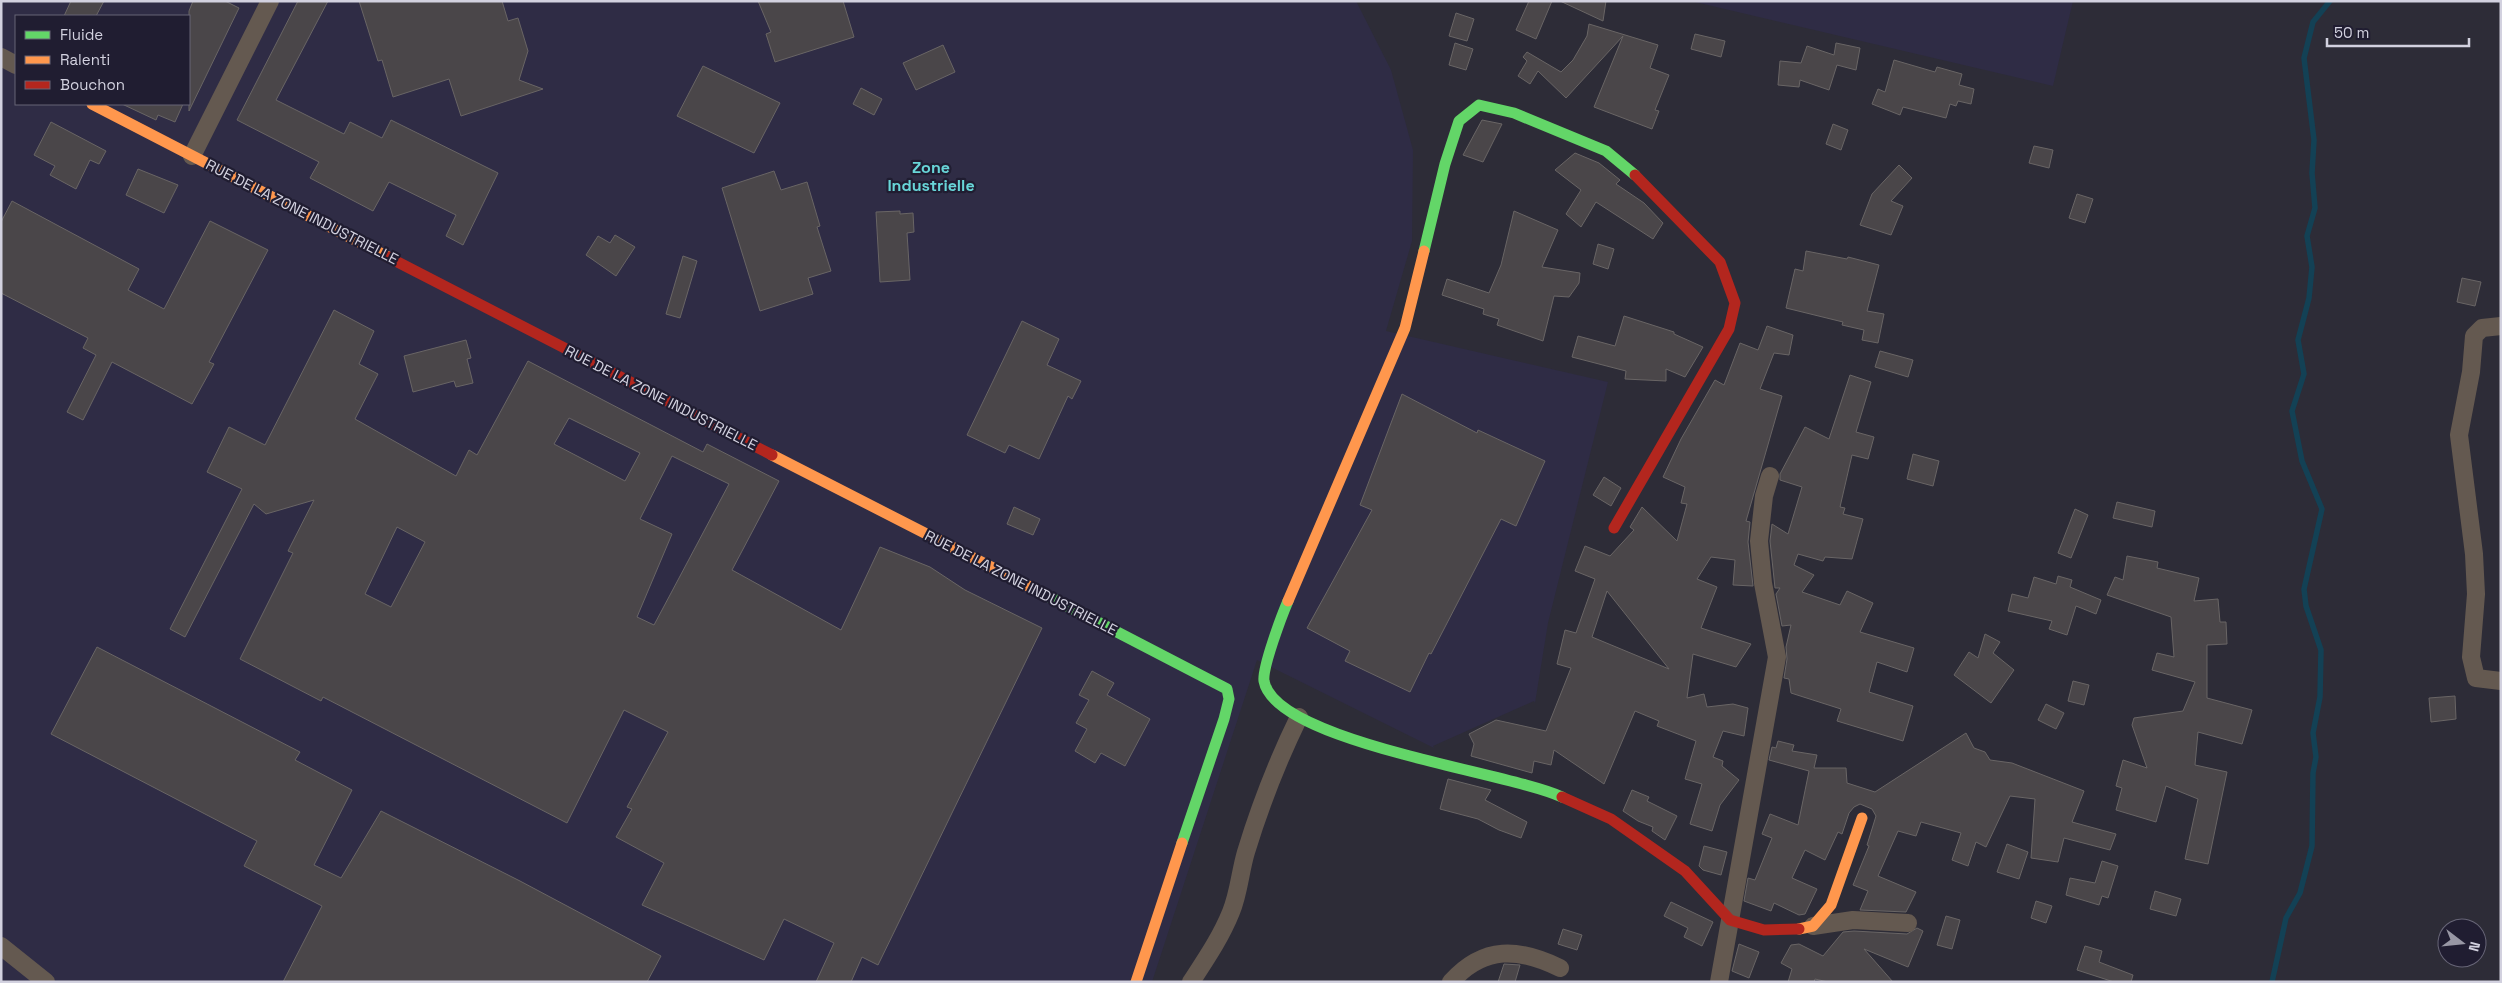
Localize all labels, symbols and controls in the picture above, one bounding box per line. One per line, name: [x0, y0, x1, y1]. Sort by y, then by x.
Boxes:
legend: [15, 15, 190, 105]
scale bar: [2327, 15, 2470, 47]
text: 50 m: [2334, 23, 2369, 42]
text: Fluide: [60, 25, 103, 44]
text: Ralenti: [60, 50, 110, 69]
text: Bouchon: [60, 75, 125, 94]
street label: RUE DE LA ZONE INDUSTRIELLE: [203, 155, 402, 268]
district label: Zone Industrielle: [887, 157, 975, 196]
street label: RUE DE LA ZONE INDUSTRIELLE: [562, 341, 761, 454]
street label: RUE DE LA ZONE INDUSTRIELLE: [922, 526, 1121, 639]
north arrow: [2437, 918, 2487, 968]
text: N: [2465, 940, 2484, 954]

